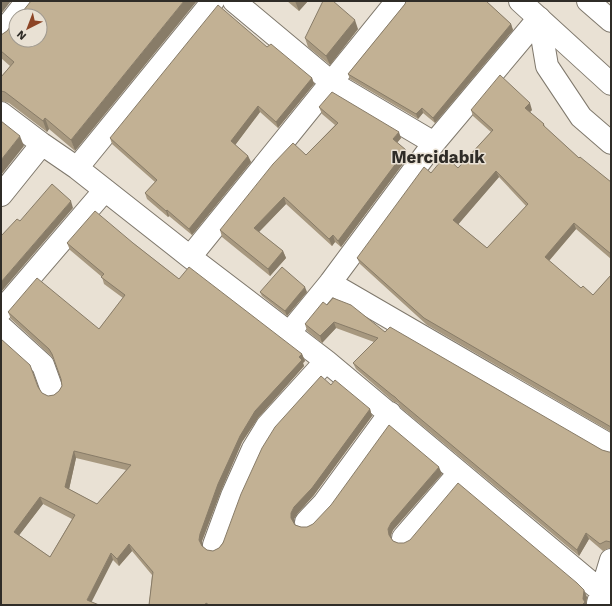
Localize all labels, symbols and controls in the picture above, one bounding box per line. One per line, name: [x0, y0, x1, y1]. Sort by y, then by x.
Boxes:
north arrow: [8, 8, 48, 48]
text: N: [14, 28, 29, 43]
district label: Mercidabık: [391, 147, 485, 167]

